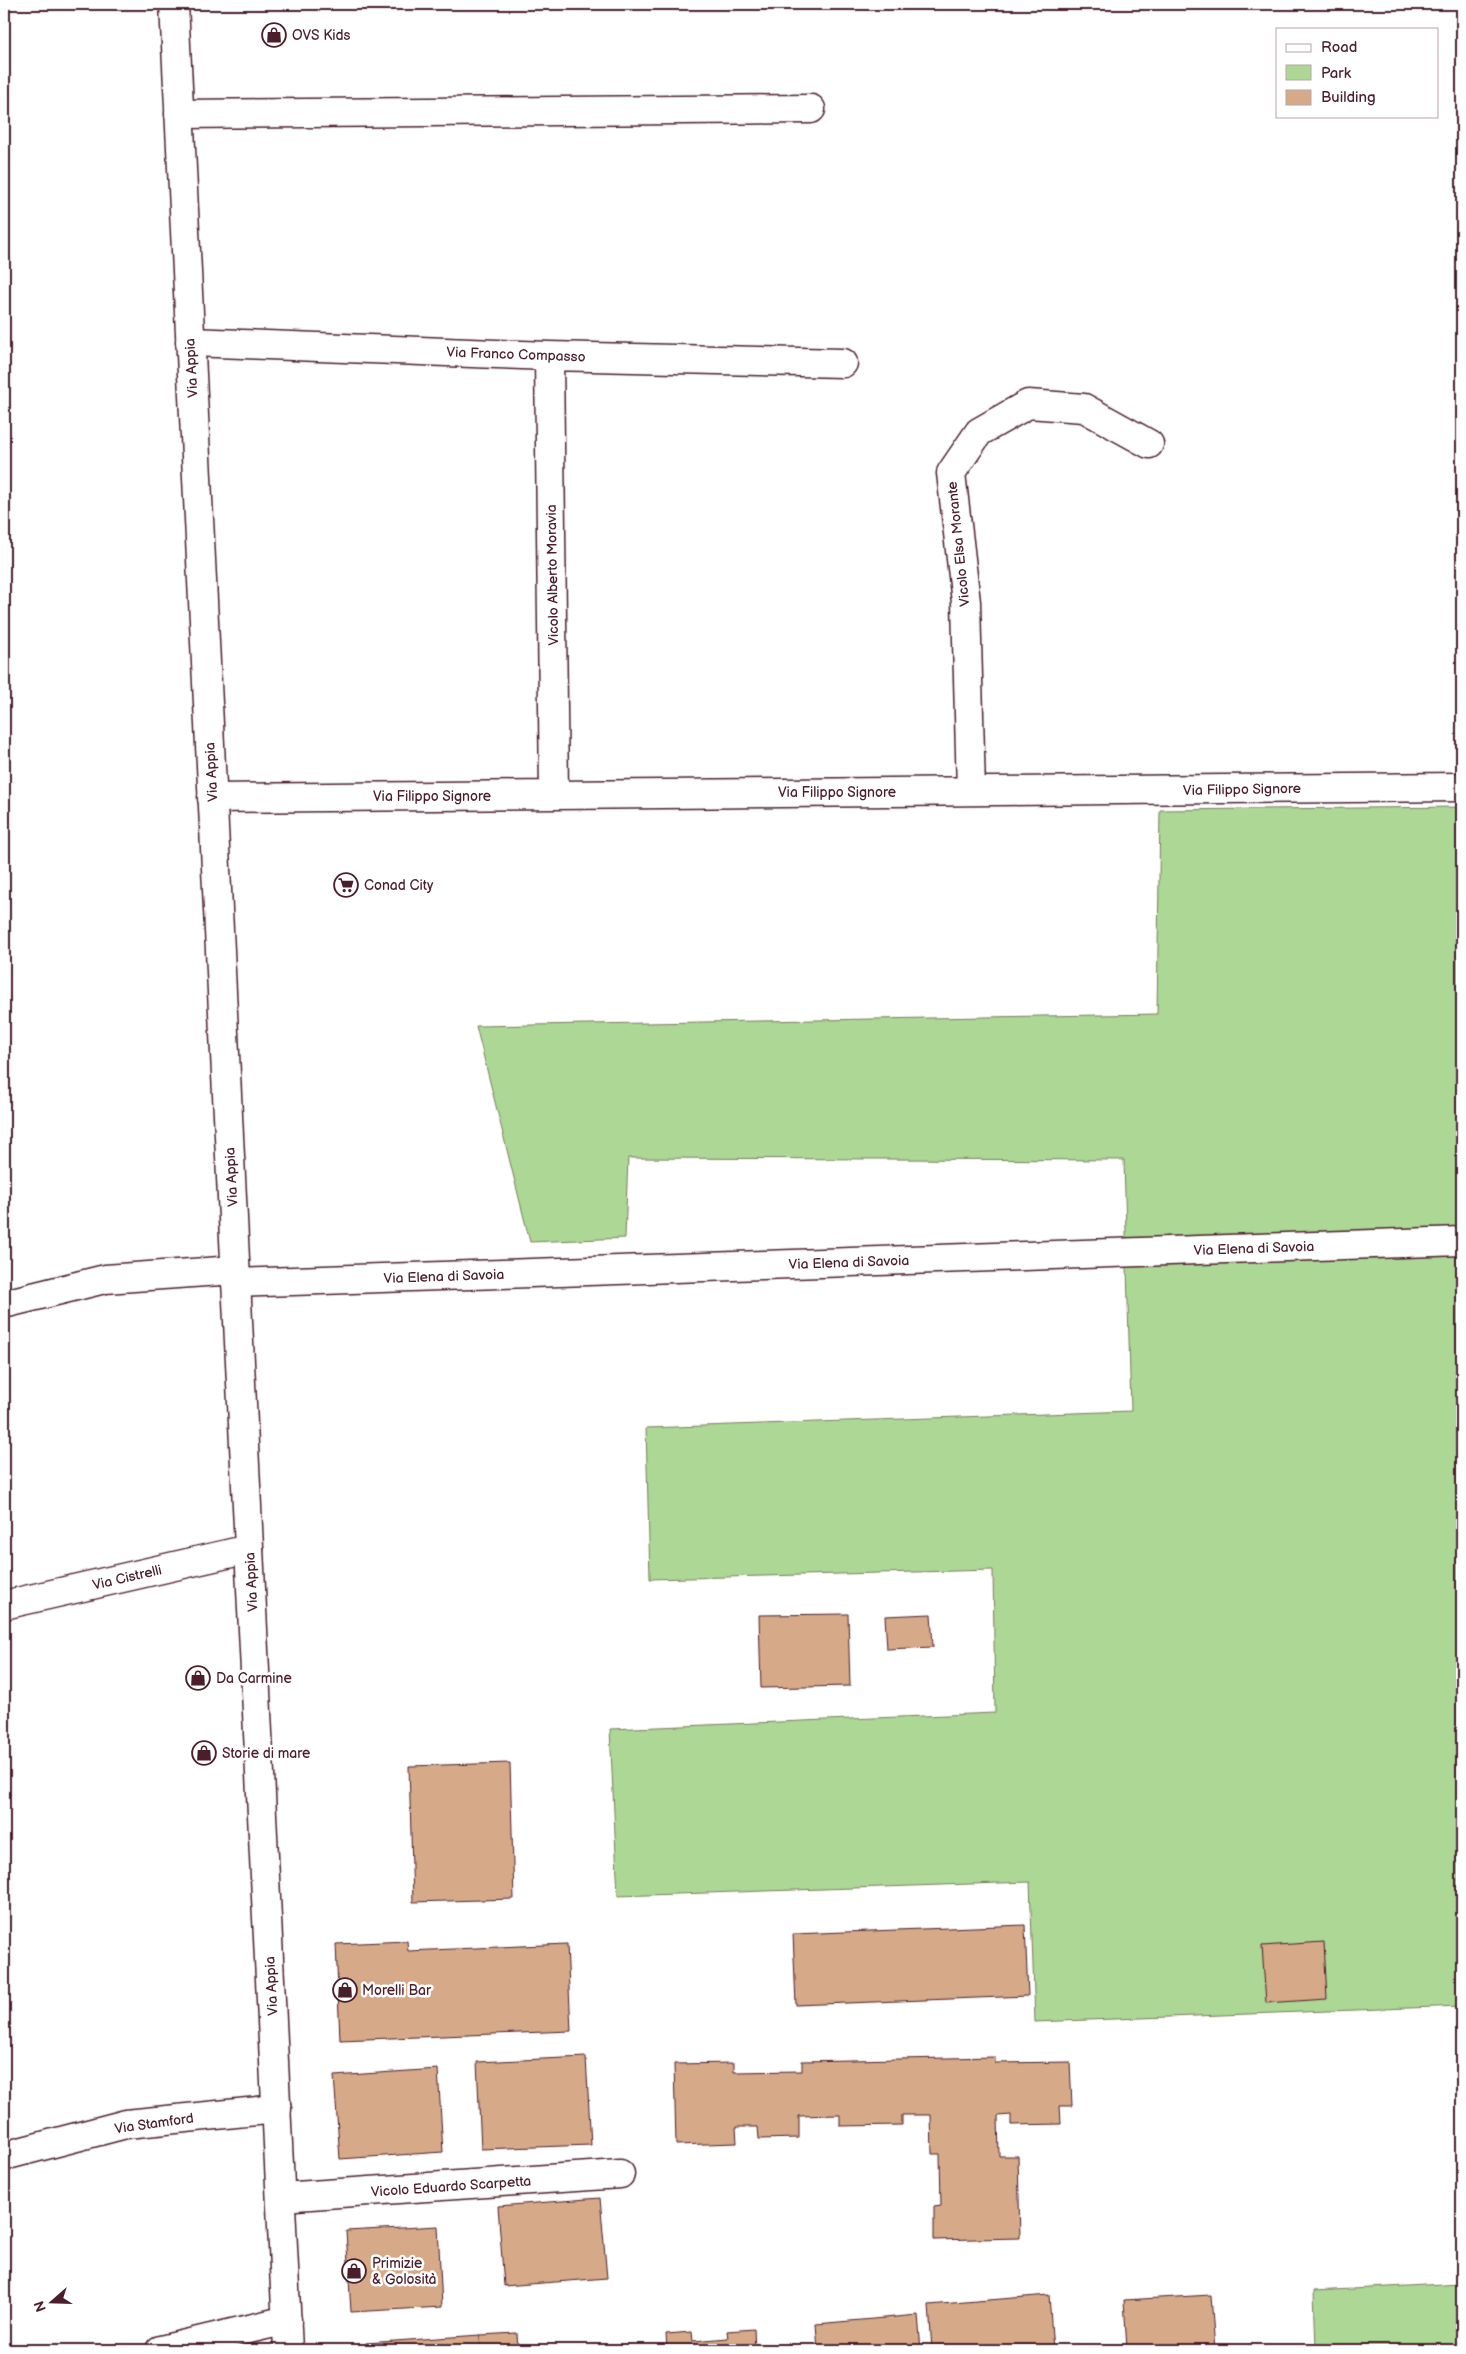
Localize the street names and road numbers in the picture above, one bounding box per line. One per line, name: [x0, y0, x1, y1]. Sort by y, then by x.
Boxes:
street label: Via Appia: [181, 338, 202, 398]
street label: Via Franco Compasso: [446, 344, 586, 365]
street label: Vicolo Elsa Morante: [943, 480, 974, 607]
street label: Vicolo Alberto Moravia: [543, 504, 562, 646]
street label: Via Appia: [201, 742, 222, 802]
street label: Via Filippo Signore: [1183, 780, 1301, 799]
street label: Via Filippo Signore: [778, 784, 896, 801]
street label: Via Filippo Signore: [373, 788, 491, 805]
street label: Via Appia: [221, 1147, 242, 1207]
street label: Via Elena di Savoia: [1193, 1238, 1315, 1259]
street label: Via Elena di Savoia: [788, 1252, 910, 1273]
street label: Via Elena di Savoia: [383, 1266, 505, 1287]
street label: Via Appia: [241, 1552, 262, 1612]
street label: Via Cistrelli: [91, 1561, 163, 1594]
street label: Via Appia: [261, 1956, 282, 2016]
street label: Via Stamford: [113, 2110, 195, 2137]
street label: Vicolo Eduardo Scarpetta: [370, 2172, 532, 2201]

